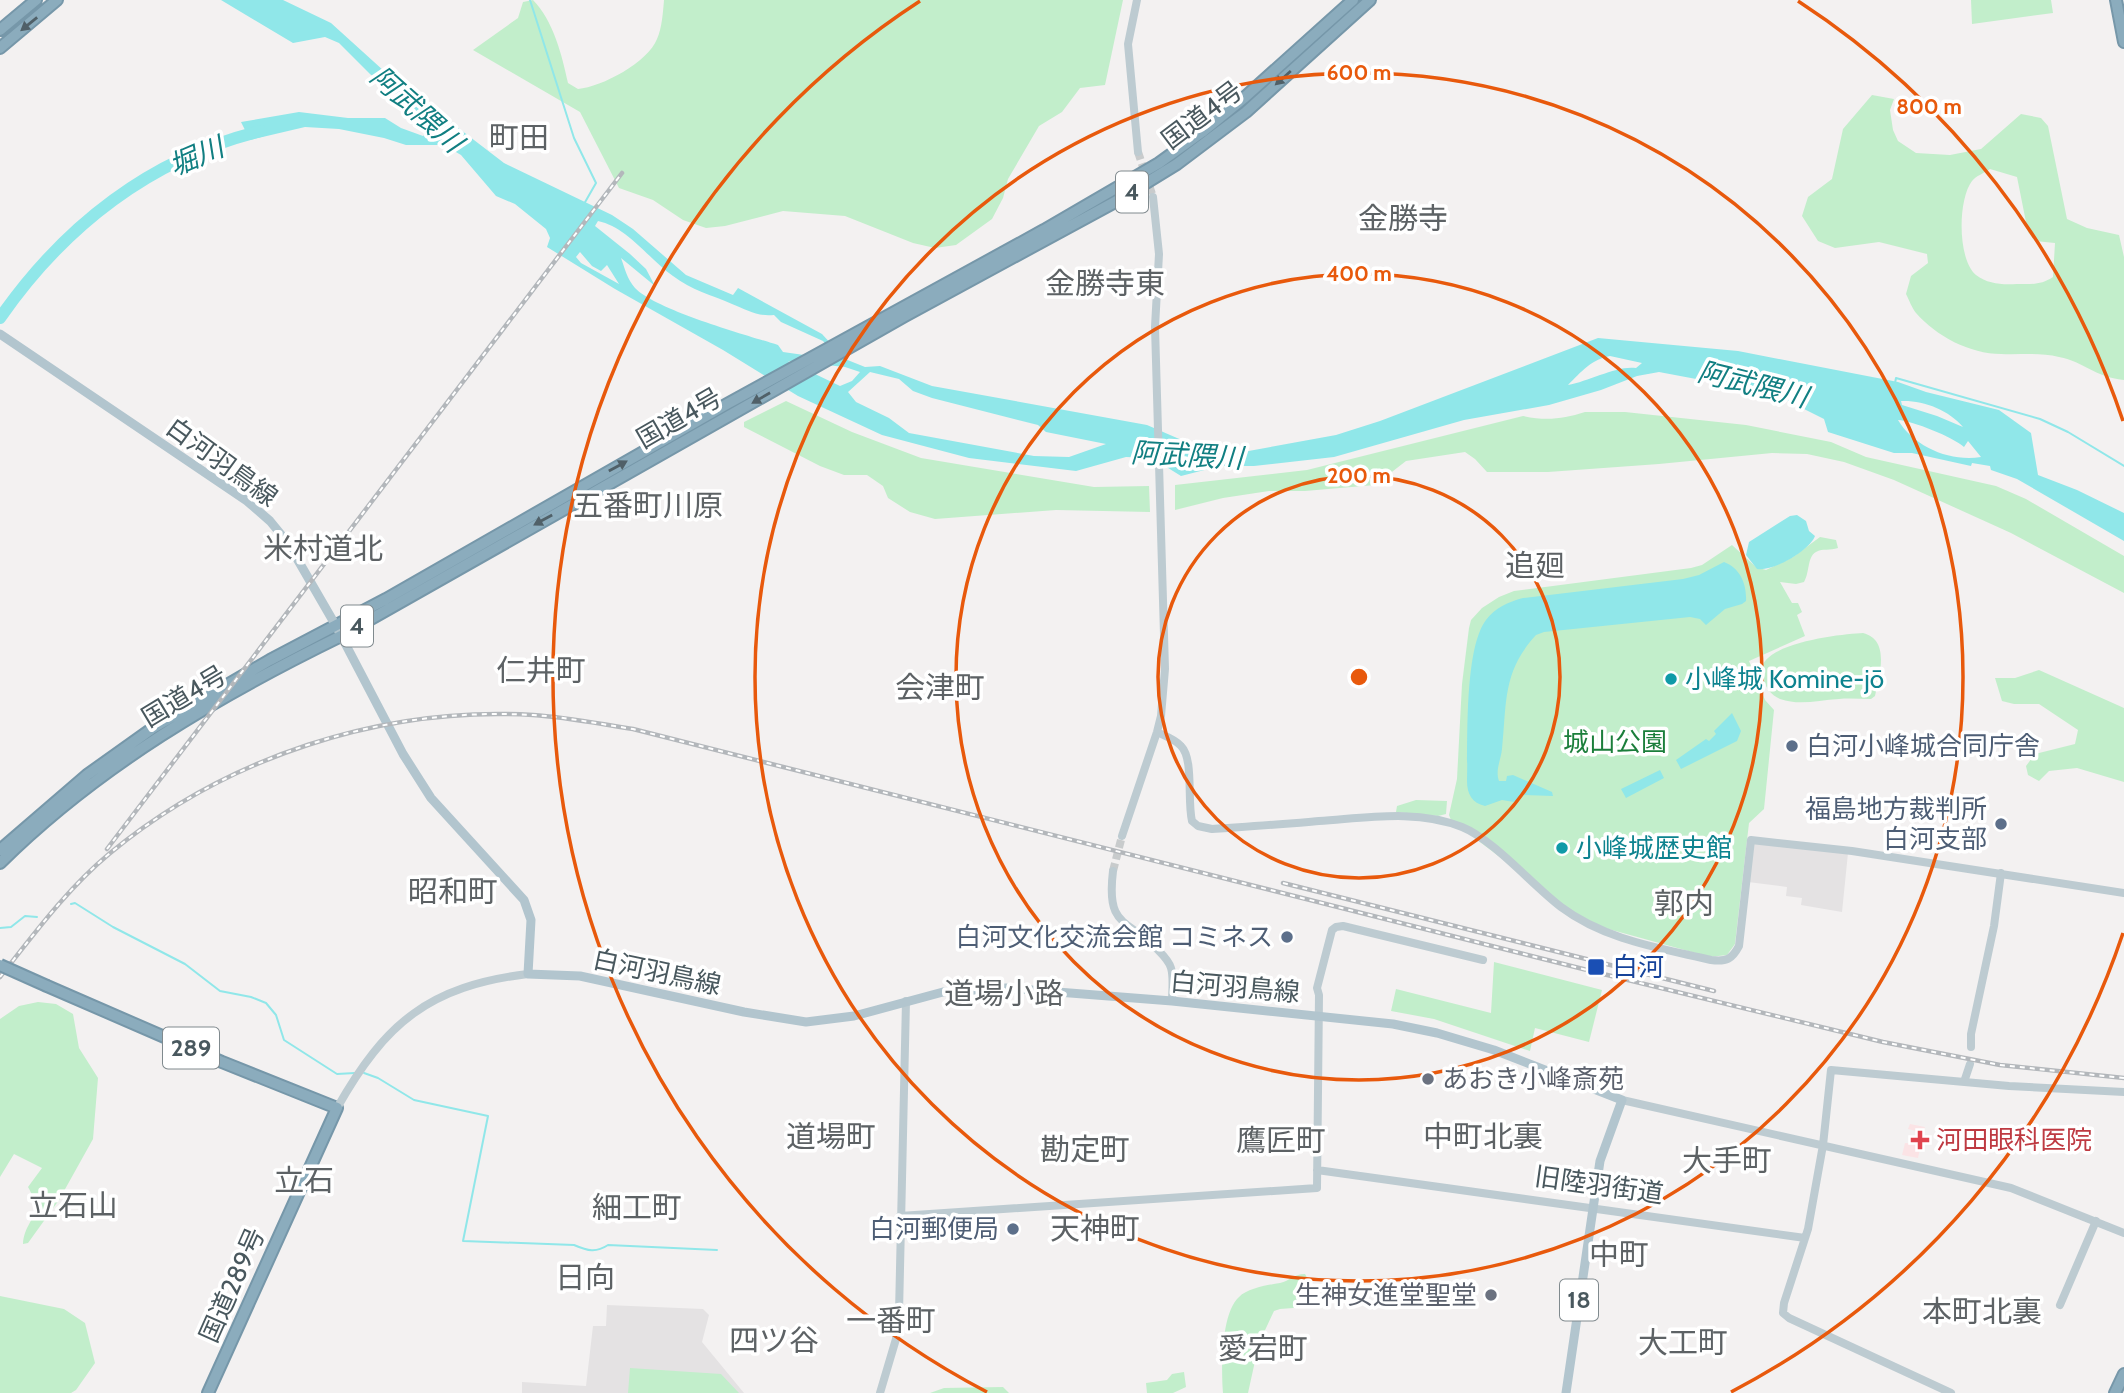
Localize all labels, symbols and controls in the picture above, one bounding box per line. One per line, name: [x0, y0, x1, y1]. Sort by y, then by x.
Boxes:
one-way arrow: [20, 17, 38, 32]
water label: 阿武隈川: [364, 59, 472, 161]
text: 600 m: [1327, 60, 1391, 85]
one-way arrow: [1275, 70, 1292, 86]
street label: 国道4号: [1155, 74, 1249, 156]
text: 800 m: [1896, 94, 1962, 119]
district label: 町田: [489, 119, 549, 156]
water label: 堀川: [164, 128, 231, 183]
road number: 4: [1116, 172, 1148, 212]
district label: 金勝寺: [1358, 200, 1448, 237]
text: 400 m: [1326, 261, 1392, 286]
district label: 金勝寺東: [1045, 265, 1165, 302]
water label: 阿武隈川: [1695, 354, 1814, 415]
street label: 国道4号: [631, 381, 727, 455]
one-way arrow: [751, 392, 771, 404]
street label: 白河羽鳥線: [160, 411, 284, 513]
water label: 阿武隈川: [1130, 435, 1247, 475]
one-way arrow: [608, 460, 627, 472]
text: 200 m: [1327, 463, 1391, 488]
district label: 五番町川原: [573, 487, 723, 524]
one-way arrow: [534, 514, 553, 526]
district label: 米村道北: [263, 530, 383, 567]
district label: 追廻: [1505, 547, 1565, 584]
road number: 4: [341, 606, 373, 646]
district label: 仁井町: [496, 652, 586, 689]
street label: 国道4号: [136, 658, 232, 734]
place label: 小峰城 Komine-jō: [1685, 663, 1884, 695]
centre of rings: [1347, 665, 1371, 689]
district label: 会津町: [895, 669, 985, 706]
marker: 小峰城 Komine-jō: [1663, 671, 1679, 687]
park label: 城山公園: [1563, 726, 1667, 758]
place label: 白河小峰城合同庁舎: [1806, 730, 2040, 762]
marker: 白河小峰城合同庁舎: [1784, 738, 1800, 754]
place label: 福島地方裁判所 白河支部: [1805, 793, 1987, 855]
marker: 福島地方裁判所 白河支部: [1993, 816, 2009, 832]
place label: 小峰城歴史館: [1576, 832, 1732, 864]
marker: 小峰城歴史館: [1554, 840, 1570, 856]
district label: 昭和町: [408, 873, 498, 910]
district label: 郭内: [1654, 885, 1714, 922]
place label: 白河文化交流会館 コミネス: [955, 921, 1273, 953]
marker: 白河文化交流会館 コミネス: [1279, 929, 1295, 945]
street label: 白河羽鳥線: [590, 943, 724, 1001]
place label: 白河: [1612, 951, 1664, 983]
marker: 白河: [1586, 957, 1606, 977]
street label: 白河羽鳥線: [1169, 965, 1301, 1009]
district label: 道場小路: [944, 975, 1064, 1012]
road number: 289: [163, 1028, 219, 1068]
place label: あおき小峰斎苑: [1442, 1063, 1624, 1095]
marker: あおき小峰斎苑: [1420, 1071, 1436, 1087]
district label: 道場町: [786, 1118, 876, 1155]
district label: 中町北裏: [1423, 1118, 1543, 1155]
district label: 鷹匠町: [1236, 1122, 1326, 1159]
place label: 河田眼科医院: [1936, 1124, 2092, 1156]
marker: 河田眼科医院: [1910, 1130, 1930, 1150]
district label: 勘定町: [1040, 1131, 1130, 1168]
district label: 大手町: [1682, 1142, 1772, 1179]
street label: 旧陸羽街道: [1532, 1160, 1666, 1210]
district label: 立石: [274, 1162, 334, 1199]
district label: 立石山: [28, 1187, 118, 1224]
district label: 細工町: [592, 1189, 682, 1226]
district label: 天神町: [1050, 1210, 1140, 1247]
place label: 白河郵便局: [869, 1213, 999, 1245]
marker: 白河郵便局: [1005, 1221, 1021, 1237]
street label: 国道289号: [193, 1223, 271, 1347]
district label: 中町: [1589, 1236, 1649, 1273]
district label: 日向: [555, 1259, 615, 1296]
place label: 生神女進堂聖堂: [1295, 1279, 1477, 1311]
road number: 18: [1560, 1280, 1598, 1320]
marker: 生神女進堂聖堂: [1483, 1287, 1499, 1303]
district label: 本町北裏: [1922, 1293, 2042, 1330]
district label: 一番町: [846, 1302, 936, 1339]
district label: 四ツ谷: [729, 1322, 819, 1359]
district label: 大工町: [1638, 1324, 1728, 1361]
district label: 愛宕町: [1218, 1330, 1308, 1367]

